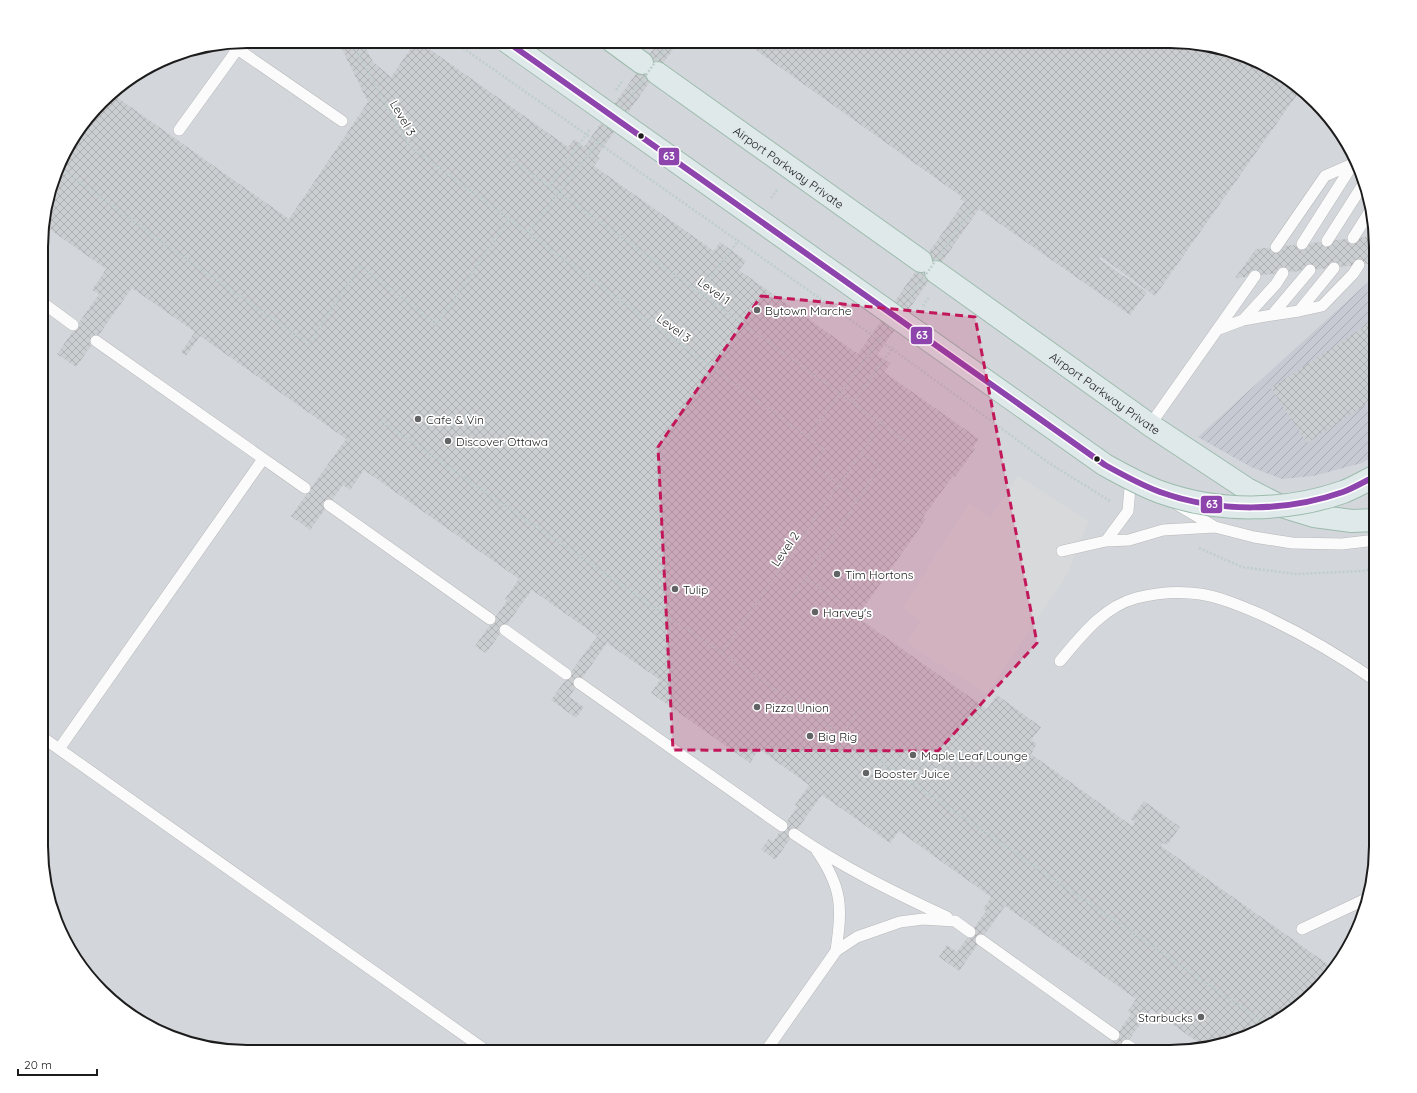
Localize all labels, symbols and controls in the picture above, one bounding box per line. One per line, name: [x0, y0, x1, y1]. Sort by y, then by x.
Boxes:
street label: Level 3: [387, 98, 419, 138]
street label: Airport Parkway Private: [731, 123, 847, 212]
unlabelled marker: [636, 131, 646, 141]
line badge: 63: [658, 147, 680, 166]
text: 63: [663, 149, 675, 163]
street label: Level 1: [695, 274, 733, 308]
place label: Bytown Marche: [765, 303, 852, 318]
marker: Bytown Marche: [752, 305, 762, 315]
street label: Level 3: [654, 311, 694, 345]
line badge: 63: [910, 326, 933, 345]
text: 63: [916, 328, 928, 342]
street label: Airport Parkway Private: [1047, 348, 1163, 437]
place label: Cafe & Vin: [426, 412, 484, 427]
marker: Cafe & Vin: [413, 414, 423, 424]
place label: Discover Ottawa: [456, 434, 548, 449]
marker: Discover Ottawa: [443, 436, 453, 446]
unlabelled marker: [1092, 454, 1102, 464]
line badge: 63: [1200, 495, 1223, 514]
text: 63: [1206, 497, 1218, 511]
street label: Level 2: [768, 528, 802, 569]
place label: Tim Hortons: [845, 567, 914, 582]
marker: Tim Hortons: [832, 569, 842, 579]
place label: Tulip: [683, 582, 708, 597]
marker: Tulip: [670, 584, 680, 594]
place label: Harvey's: [823, 605, 872, 620]
marker: Harvey's: [810, 607, 820, 617]
place label: Pizza Union: [765, 700, 829, 715]
marker: Pizza Union: [752, 702, 762, 712]
place label: Big Rig: [818, 729, 857, 744]
marker: Big Rig: [805, 731, 815, 741]
place label: Maple Leaf Lounge: [921, 748, 1028, 763]
marker: Maple Leaf Lounge: [908, 750, 918, 760]
place label: Booster Juice: [874, 766, 950, 781]
marker: Booster Juice: [861, 768, 871, 778]
place label: Starbucks: [1138, 1010, 1193, 1025]
marker: Starbucks: [1196, 1012, 1206, 1022]
scale bar: [18, 1051, 97, 1077]
text: 20 m: [24, 1057, 52, 1072]

